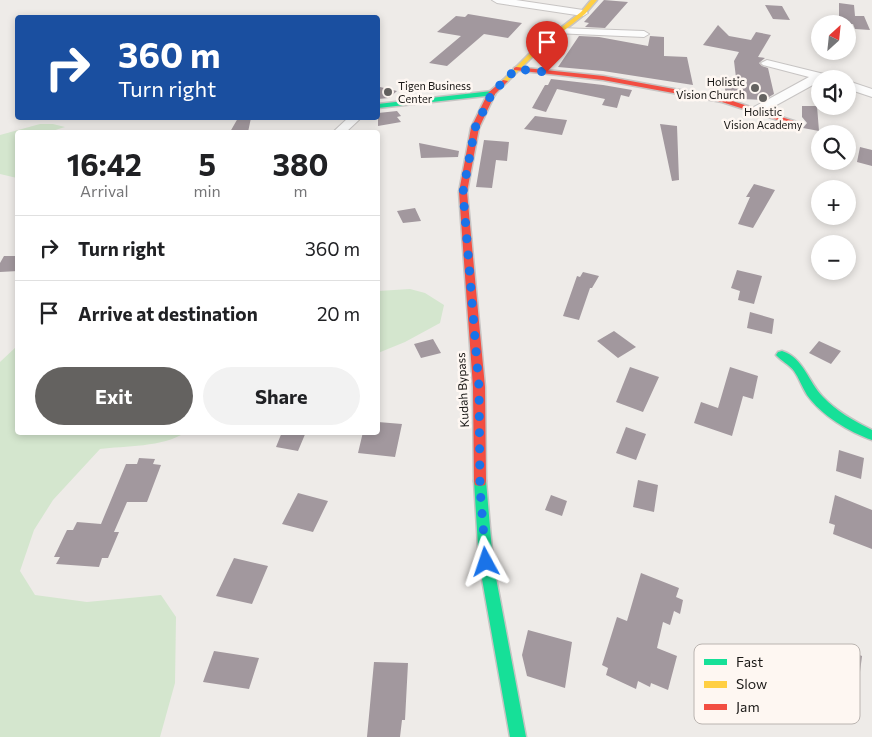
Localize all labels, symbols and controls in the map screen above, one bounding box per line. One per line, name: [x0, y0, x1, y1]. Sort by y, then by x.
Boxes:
north arrow: [811, 15, 856, 60]
map controls: [811, 15, 856, 280]
pin: [526, 21, 568, 72]
icon: arrive: [533, 28, 561, 56]
text: 360 m: [118, 32, 220, 75]
icon: right: [35, 35, 100, 100]
button: sound: [811, 70, 856, 115]
text: Turn right: [118, 75, 216, 102]
place label: Holistic Vision Church: [676, 75, 745, 101]
place label: Tigen Business Center: [398, 79, 471, 105]
marker: Holistic Vision Church: [749, 82, 761, 94]
marker: Tigen Business Center: [382, 86, 394, 98]
marker: Holistic Vision Academy: [757, 92, 769, 104]
place label: Holistic Vision Academy: [723, 105, 803, 131]
button: search: [811, 125, 856, 170]
text: 16:42: [67, 145, 142, 182]
text: 5: [198, 145, 216, 182]
text: 380: [272, 145, 328, 182]
button: +: [811, 180, 856, 225]
text: Arrival: [80, 181, 128, 200]
text: min: [194, 181, 221, 200]
text: m: [293, 181, 307, 200]
icon: right: [35, 234, 63, 262]
button: −: [811, 235, 856, 280]
text: Turn right: [78, 237, 165, 260]
text: 360 m: [305, 237, 360, 260]
icon: arrive: [35, 299, 63, 327]
text: Arrive at destination: [78, 302, 258, 325]
text: 20 m: [317, 302, 360, 325]
street label: Kudah Bypass: [453, 352, 471, 428]
button: Exit: [35, 367, 193, 425]
button: Share: [203, 367, 360, 425]
position arrow: [459, 535, 511, 587]
legend: [694, 644, 860, 724]
text: Fast: [736, 653, 763, 670]
text: Slow: [736, 675, 767, 692]
text: Jam: [736, 698, 760, 715]

